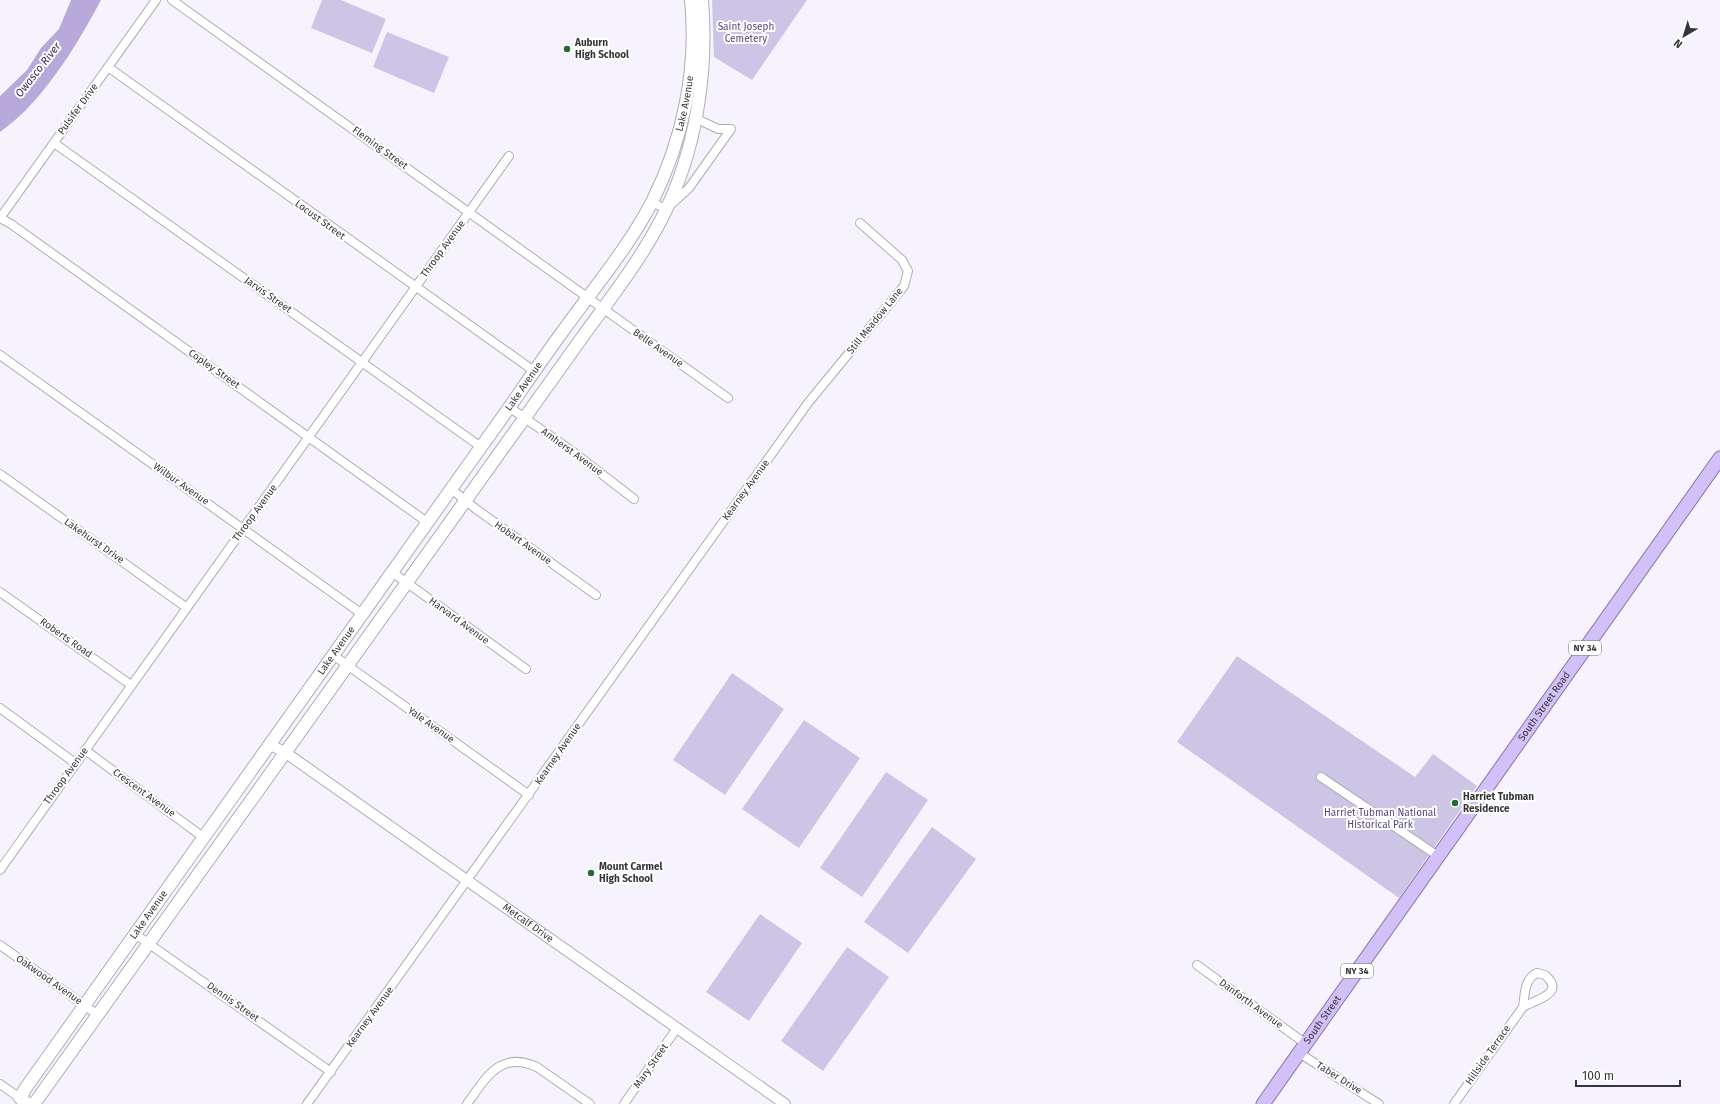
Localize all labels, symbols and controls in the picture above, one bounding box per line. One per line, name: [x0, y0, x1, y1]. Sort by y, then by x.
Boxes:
north arrow: [1664, 16, 1704, 56]
park label: Saint Joseph Cemetery: [718, 21, 774, 45]
text: N: [1671, 36, 1685, 51]
place label: Auburn High School: [574, 37, 629, 61]
water label: Owasco River: [13, 39, 64, 100]
marker: Auburn High School: [562, 44, 572, 54]
street label: Lake Avenue: [673, 75, 696, 133]
street label: Pulsifer Drive: [55, 81, 101, 137]
street label: Fleming Street: [350, 124, 410, 172]
street label: Locust Street: [293, 198, 348, 242]
street label: Throop Avenue: [418, 218, 468, 280]
street label: Jarvis Street: [242, 274, 294, 316]
street label: Still Meadow Lane: [844, 285, 906, 357]
street label: Belle Avenue: [631, 326, 685, 370]
street label: Copley Street: [186, 347, 242, 391]
street label: Lake Avenue: [503, 360, 545, 413]
street label: Amherst Avenue: [539, 426, 605, 478]
street label: Kearney Avenue: [720, 457, 772, 523]
street label: Wilbur Avenue: [151, 460, 211, 508]
street label: Throop Avenue: [230, 482, 280, 544]
street label: Lakehurst Drive: [62, 516, 126, 566]
street label: Hobart Avenue: [492, 519, 554, 567]
street label: Harvard Avenue: [426, 595, 492, 647]
street label: Roberts Road: [38, 616, 94, 660]
street label: Lake Avenue: [315, 624, 358, 677]
road number: NY 34: [1569, 641, 1601, 655]
street label: South Street Road: [1516, 669, 1573, 743]
street label: Yale Avenue: [405, 705, 457, 745]
street label: Kearney Avenue: [532, 721, 584, 787]
street label: Throop Avenue: [41, 745, 91, 807]
street label: Crescent Avenue: [110, 766, 178, 820]
place label: Harriet Tubman Residence: [1463, 791, 1534, 815]
marker: Harriet Tubman Residence: [1450, 798, 1460, 808]
park label: Harriet Tubman National Historical Park: [1324, 807, 1436, 831]
place label: Mount Carmel High School: [599, 861, 663, 885]
marker: Mount Carmel High School: [586, 868, 596, 878]
street label: Lake Avenue: [127, 888, 170, 941]
street label: Metcalf Drive: [500, 901, 556, 945]
street label: Oakwood Avenue: [14, 953, 84, 1007]
road number: NY 34: [1341, 964, 1373, 978]
street label: Danforth Avenue: [1217, 977, 1285, 1031]
street label: Dennis Street: [205, 980, 262, 1025]
street label: Kearney Avenue: [344, 984, 396, 1050]
street label: South Street: [1301, 993, 1344, 1046]
street label: Hillside Terrace: [1463, 1023, 1513, 1087]
street label: Mary Street: [631, 1041, 671, 1091]
street label: Taber Drive: [1314, 1059, 1364, 1097]
scale bar: [1576, 1062, 1680, 1088]
text: 100 m: [1582, 1069, 1614, 1083]

